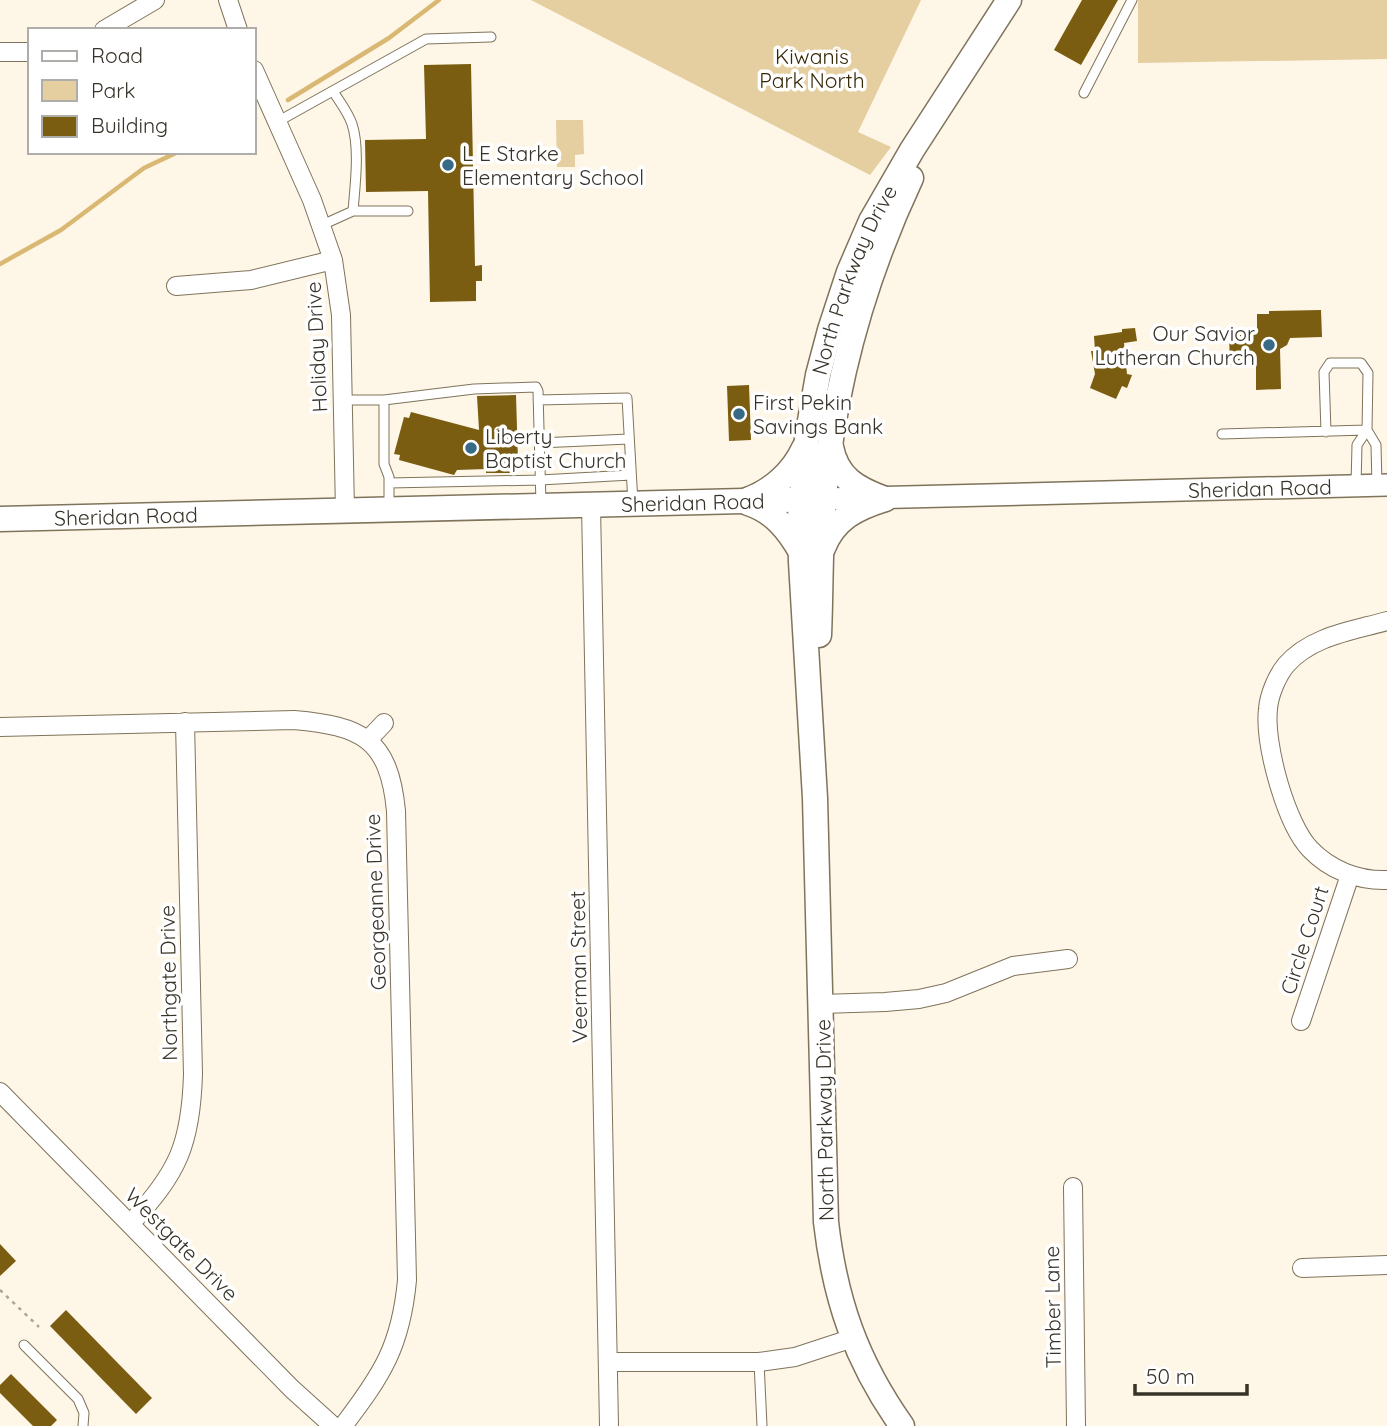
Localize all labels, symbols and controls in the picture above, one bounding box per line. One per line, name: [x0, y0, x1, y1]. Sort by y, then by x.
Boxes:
legend: [28, 28, 256, 154]
text: Road: [91, 42, 143, 68]
park label: Kiwanis Park North: [759, 43, 865, 93]
text: Park: [91, 77, 135, 103]
text: Building: [91, 112, 168, 138]
place label: L E Starke Elementary School: [462, 140, 644, 190]
marker: L E Starke Elementary School: [440, 157, 456, 173]
street label: North Parkway Drive: [806, 180, 902, 378]
street label: Holiday Drive: [300, 281, 332, 413]
place label: Our Savior Lutheran Church: [1095, 320, 1255, 370]
marker: Our Savior Lutheran Church: [1261, 337, 1277, 353]
place label: First Pekin Savings Bank: [753, 389, 883, 439]
marker: First Pekin Savings Bank: [731, 406, 747, 422]
place label: Liberty Baptist Church: [485, 423, 626, 473]
marker: Liberty Baptist Church: [463, 440, 479, 456]
street label: Sheridan Road: [1188, 473, 1332, 503]
street label: Sheridan Road: [621, 487, 765, 517]
street label: Sheridan Road: [54, 501, 198, 531]
street label: Georgeanne Drive: [359, 813, 391, 991]
street label: Circle Court: [1274, 882, 1334, 998]
street label: Veerman Street: [564, 891, 592, 1043]
street label: Northgate Drive: [154, 905, 182, 1061]
street label: North Parkway Drive: [809, 1019, 839, 1221]
street label: Westgate Drive: [120, 1182, 244, 1306]
street label: Timber Lane: [1038, 1245, 1066, 1369]
scale bar: [1135, 1352, 1247, 1396]
text: 50 m: [1146, 1363, 1195, 1389]

